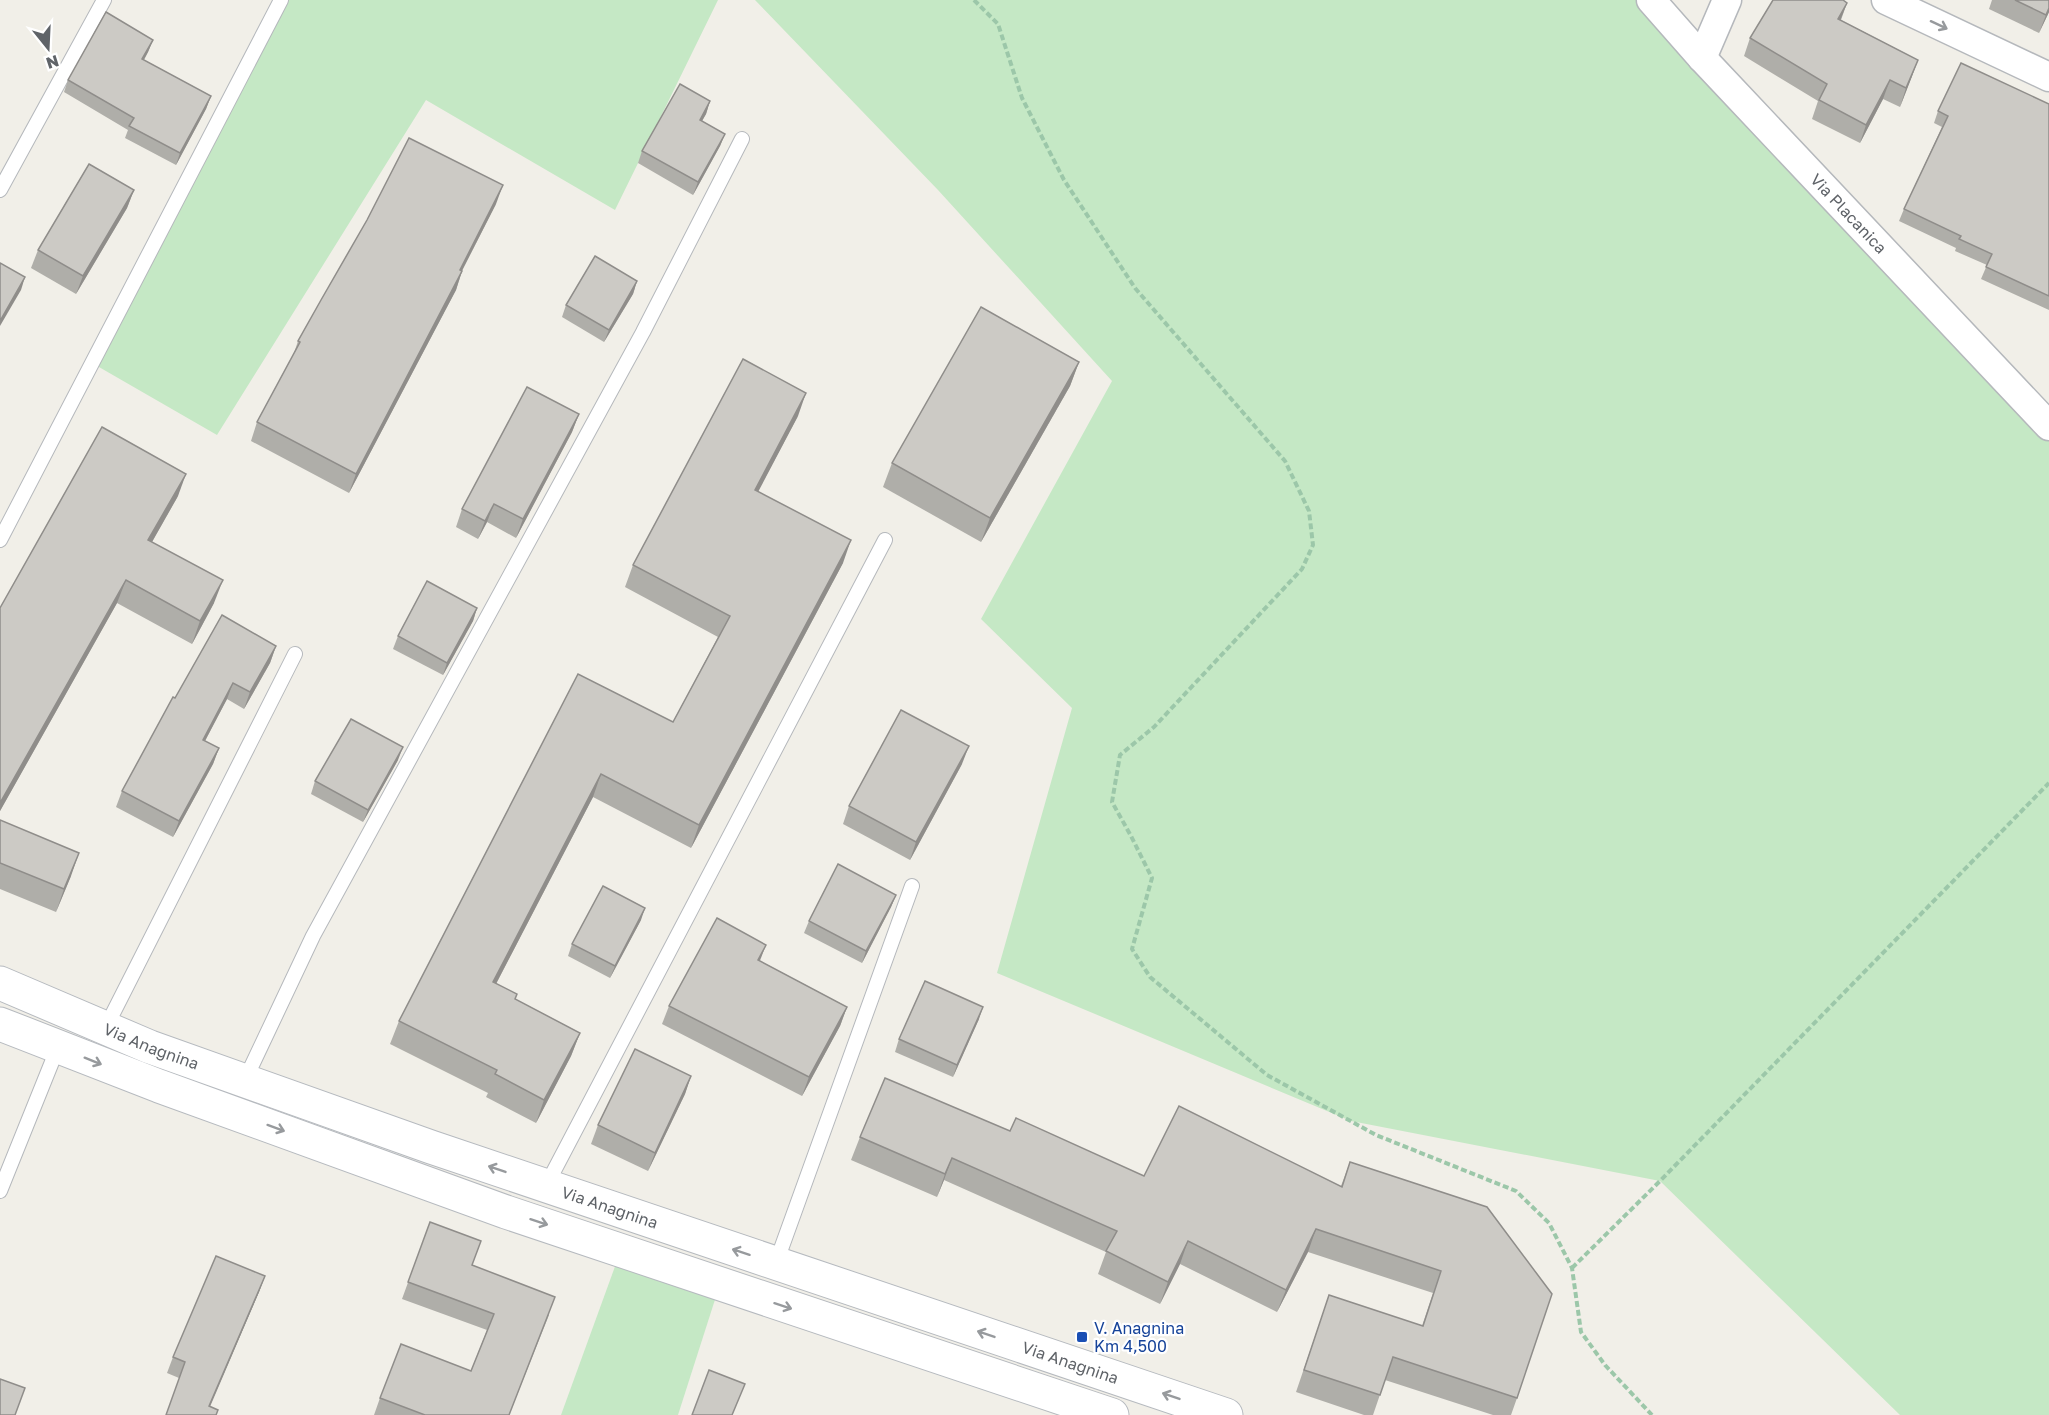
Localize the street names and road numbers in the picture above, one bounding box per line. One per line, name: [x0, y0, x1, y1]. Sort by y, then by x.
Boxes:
street label: Via Placanica: [1806, 169, 1891, 258]
street label: Via Anagnina: [101, 1018, 202, 1074]
street label: Via Anagnina: [559, 1182, 661, 1233]
street label: Via Anagnina: [1019, 1337, 1121, 1388]

